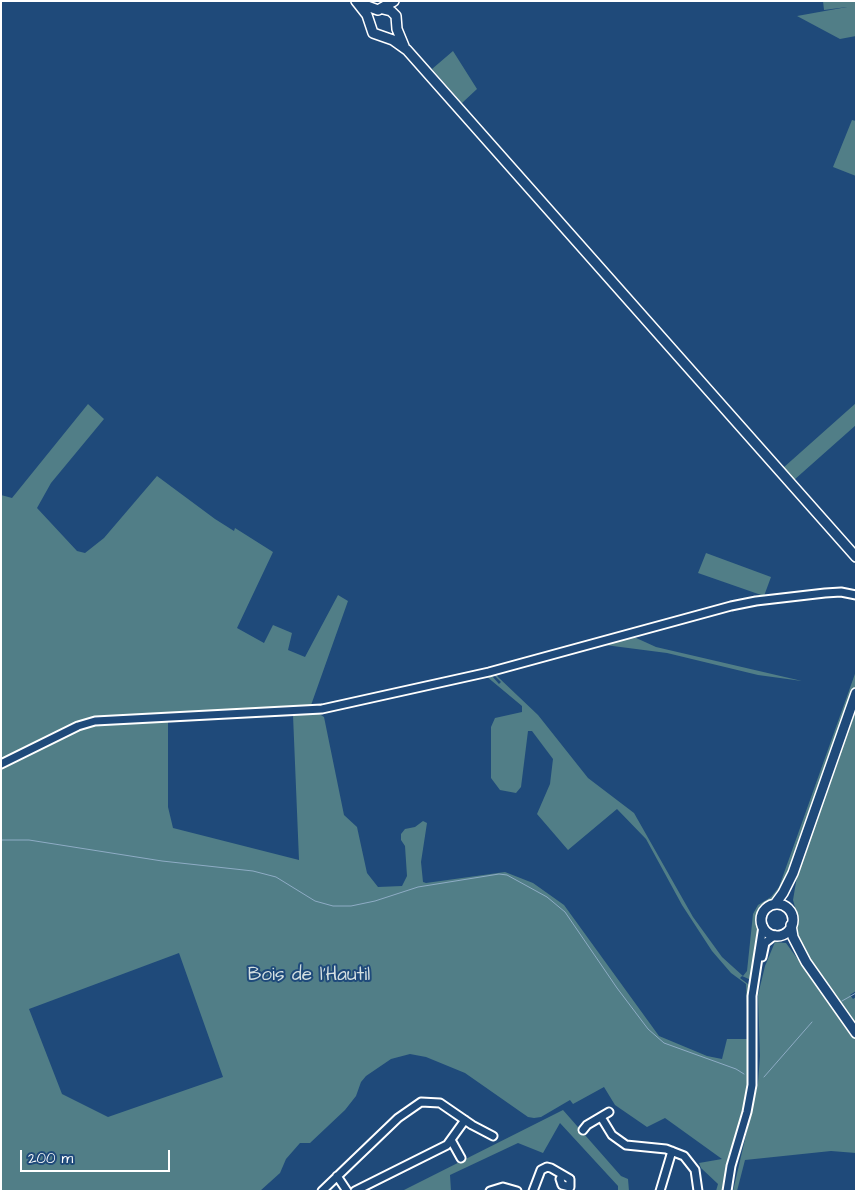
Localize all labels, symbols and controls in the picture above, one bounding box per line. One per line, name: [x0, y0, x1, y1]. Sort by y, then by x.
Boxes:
park label: Bois de l'Hautil: [248, 965, 370, 987]
scale bar: [22, 1140, 172, 1172]
text: 200 m: [28, 1148, 73, 1169]

